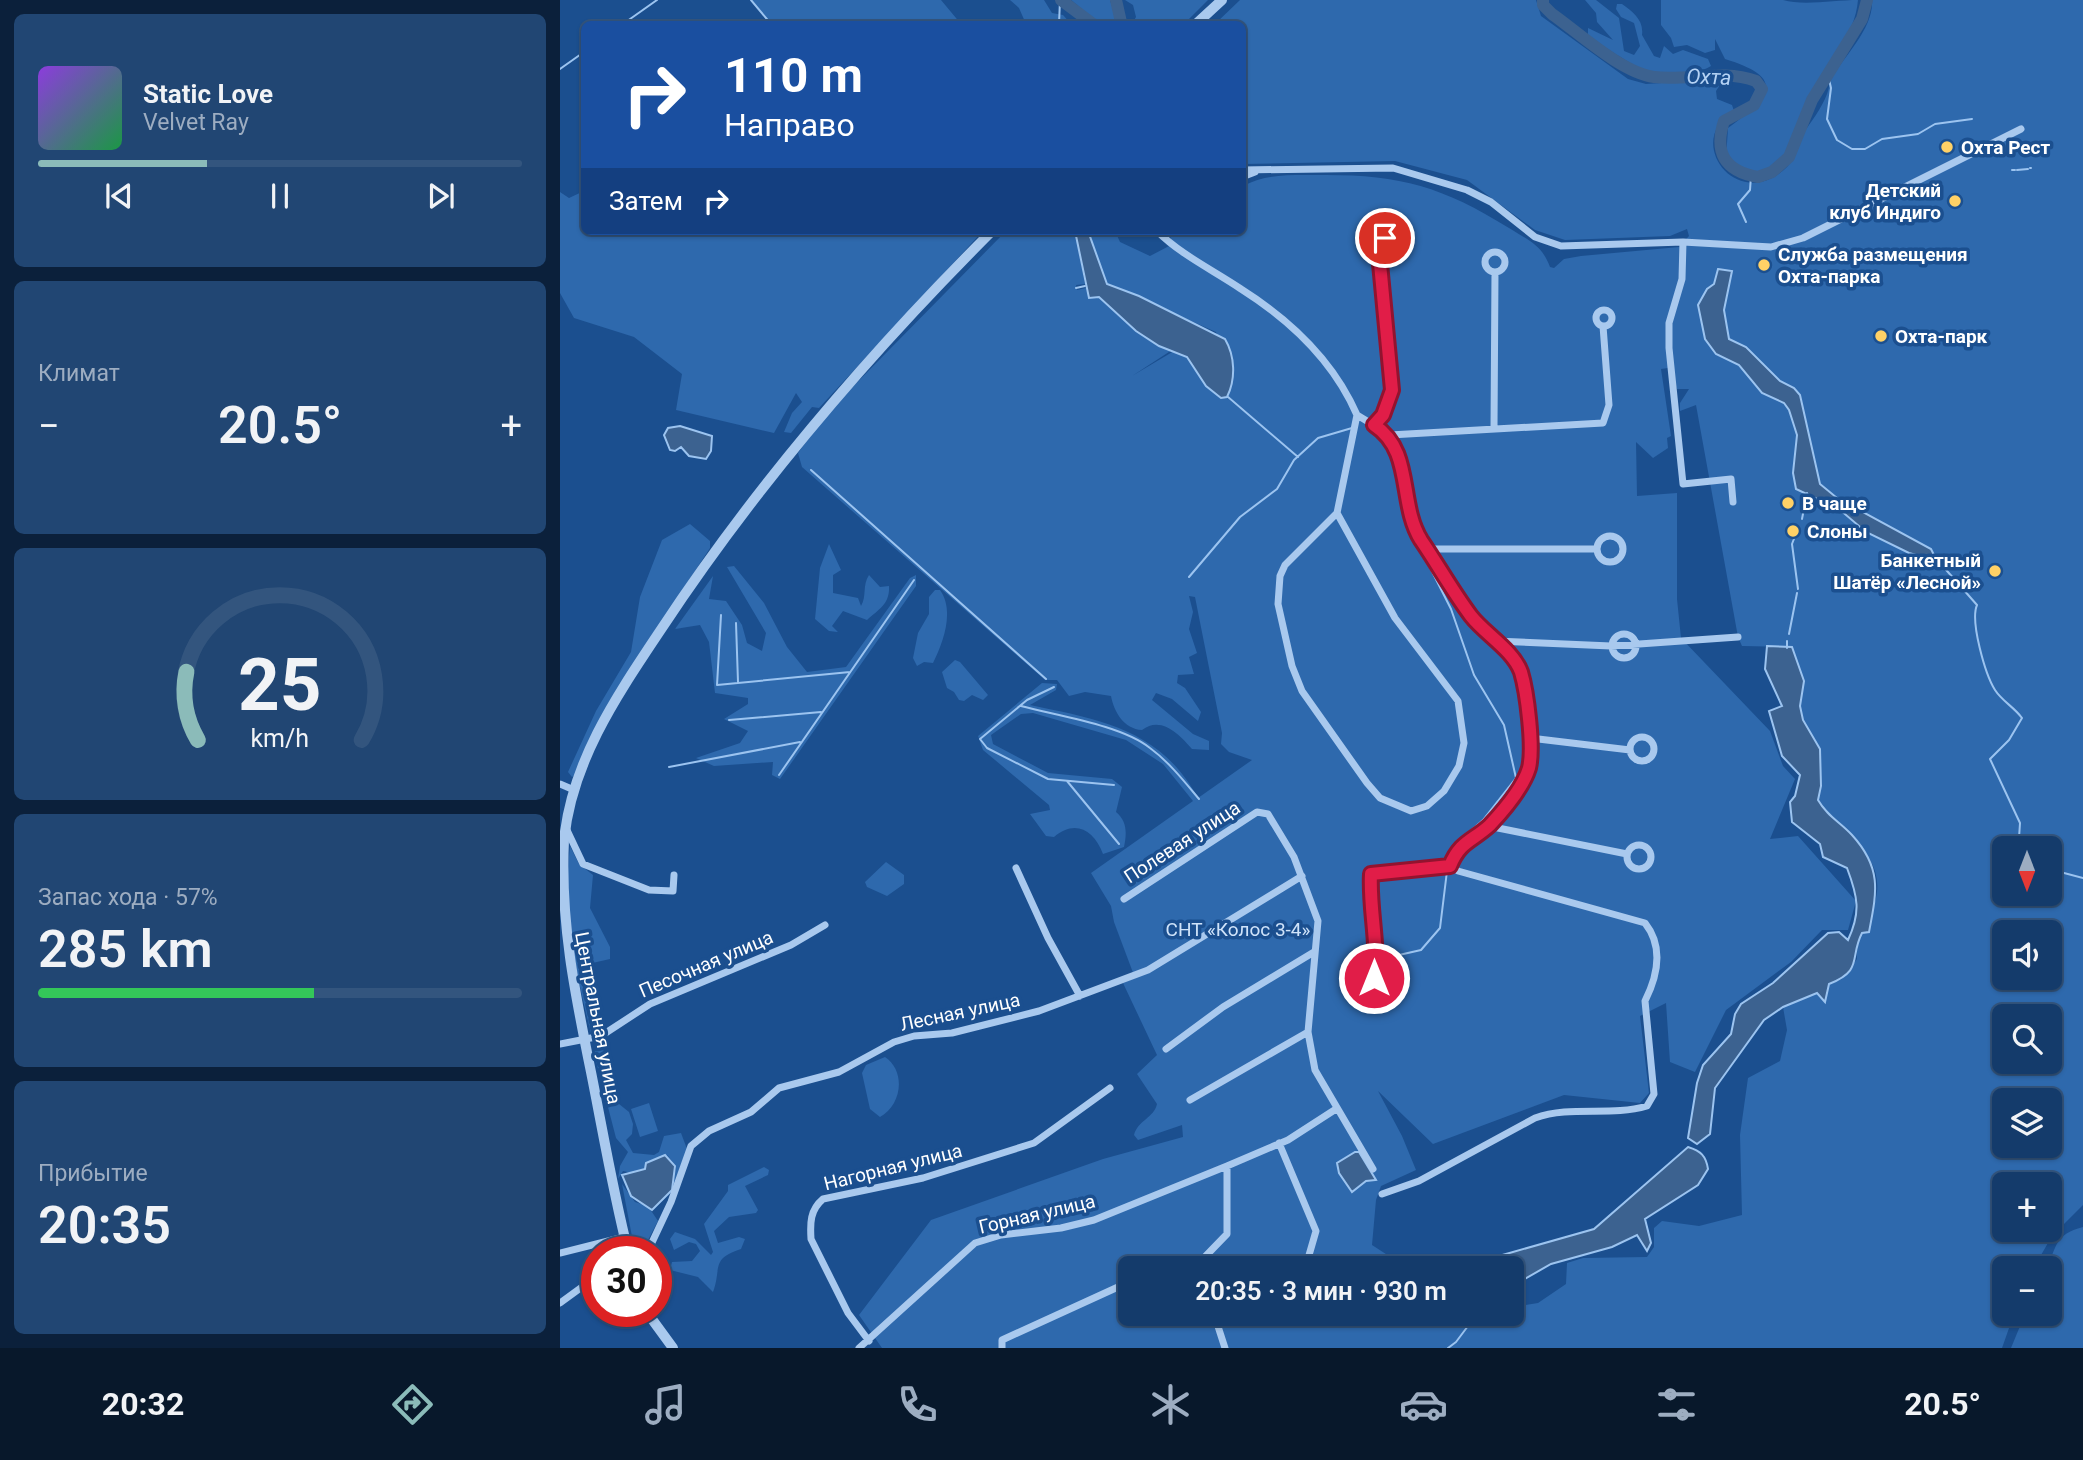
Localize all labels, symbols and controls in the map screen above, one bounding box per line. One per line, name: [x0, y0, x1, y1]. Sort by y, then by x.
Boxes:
text: 110 m: [724, 47, 863, 104]
icon: right: [609, 49, 700, 140]
water label: Охта: [1686, 64, 1732, 90]
text: Static Love: [143, 79, 273, 109]
text: Направо: [724, 106, 855, 144]
text: Velvet Ray: [143, 109, 249, 136]
place label: Охта Рест: [1961, 136, 2050, 159]
marker: Охта Рест: [1939, 139, 1955, 155]
icon: previous: [100, 177, 138, 215]
icon: pause: [261, 177, 299, 215]
icon: next: [422, 177, 460, 215]
place label: Детский клуб Индиго: [1829, 179, 1941, 224]
icon: right: [697, 182, 735, 220]
text: Затем: [609, 186, 683, 216]
marker: Детский клуб Индиго: [1947, 193, 1963, 209]
pin: [1355, 208, 1415, 268]
icon: arrive: [1366, 219, 1404, 257]
place label: Служба размещения Охта-парка: [1778, 243, 1968, 288]
marker: Служба размещения Охта-парка: [1756, 257, 1772, 273]
place label: Охта-парк: [1895, 325, 1988, 348]
marker: Охта-парк: [1873, 328, 1889, 344]
text: Климат: [38, 360, 120, 387]
text: 20.5°: [218, 395, 342, 456]
text: −: [38, 404, 60, 448]
text: +: [500, 404, 522, 448]
place label: В чаще: [1802, 492, 1867, 515]
marker: В чаще: [1780, 495, 1796, 511]
place label: Слоны: [1807, 520, 1867, 543]
marker: Слоны: [1785, 523, 1801, 539]
place label: Банкетный Шатёр «Лесной»: [1833, 549, 1981, 594]
marker: Банкетный Шатёр «Лесной»: [1987, 563, 2003, 579]
text: 25: [238, 642, 322, 728]
text: km/h: [251, 724, 309, 753]
street label: Полевая улица: [1120, 796, 1244, 888]
north arrow: [1992, 836, 2062, 906]
map controls: [1992, 836, 2062, 1326]
text: Запас хода · 57%: [38, 884, 218, 911]
park label: СНТ «Колос 3-4»: [1166, 918, 1311, 941]
text: 285 km: [38, 919, 213, 980]
button: sound: [1992, 920, 2062, 990]
street label: Песочная улица: [636, 925, 776, 1003]
street label: Центральная улица: [570, 930, 626, 1106]
position arrow: [1337, 941, 1411, 1015]
street label: Лесная улица: [898, 988, 1022, 1036]
button: search: [1992, 1004, 2062, 1074]
button: layers: [1992, 1088, 2062, 1158]
street label: Нагорная улица: [821, 1139, 965, 1195]
text: Прибытие: [38, 1160, 148, 1187]
button: +: [1992, 1172, 2062, 1242]
street label: Горная улица: [976, 1189, 1098, 1239]
text: 20:35: [38, 1195, 171, 1256]
speed limit sign: 30: [581, 1236, 672, 1327]
button: −: [1992, 1256, 2062, 1326]
text: 20:35 · 3 мин · 930 m: [1195, 1276, 1447, 1306]
icon: directions: [388, 1380, 437, 1429]
icon: music: [641, 1380, 690, 1429]
icon: phone: [893, 1380, 942, 1429]
icon: climate: [1146, 1380, 1195, 1429]
icon: car: [1399, 1380, 1448, 1429]
icon: filters: [1652, 1380, 1701, 1429]
text: 20:32: [102, 1385, 184, 1423]
text: 20.5°: [1904, 1385, 1981, 1423]

